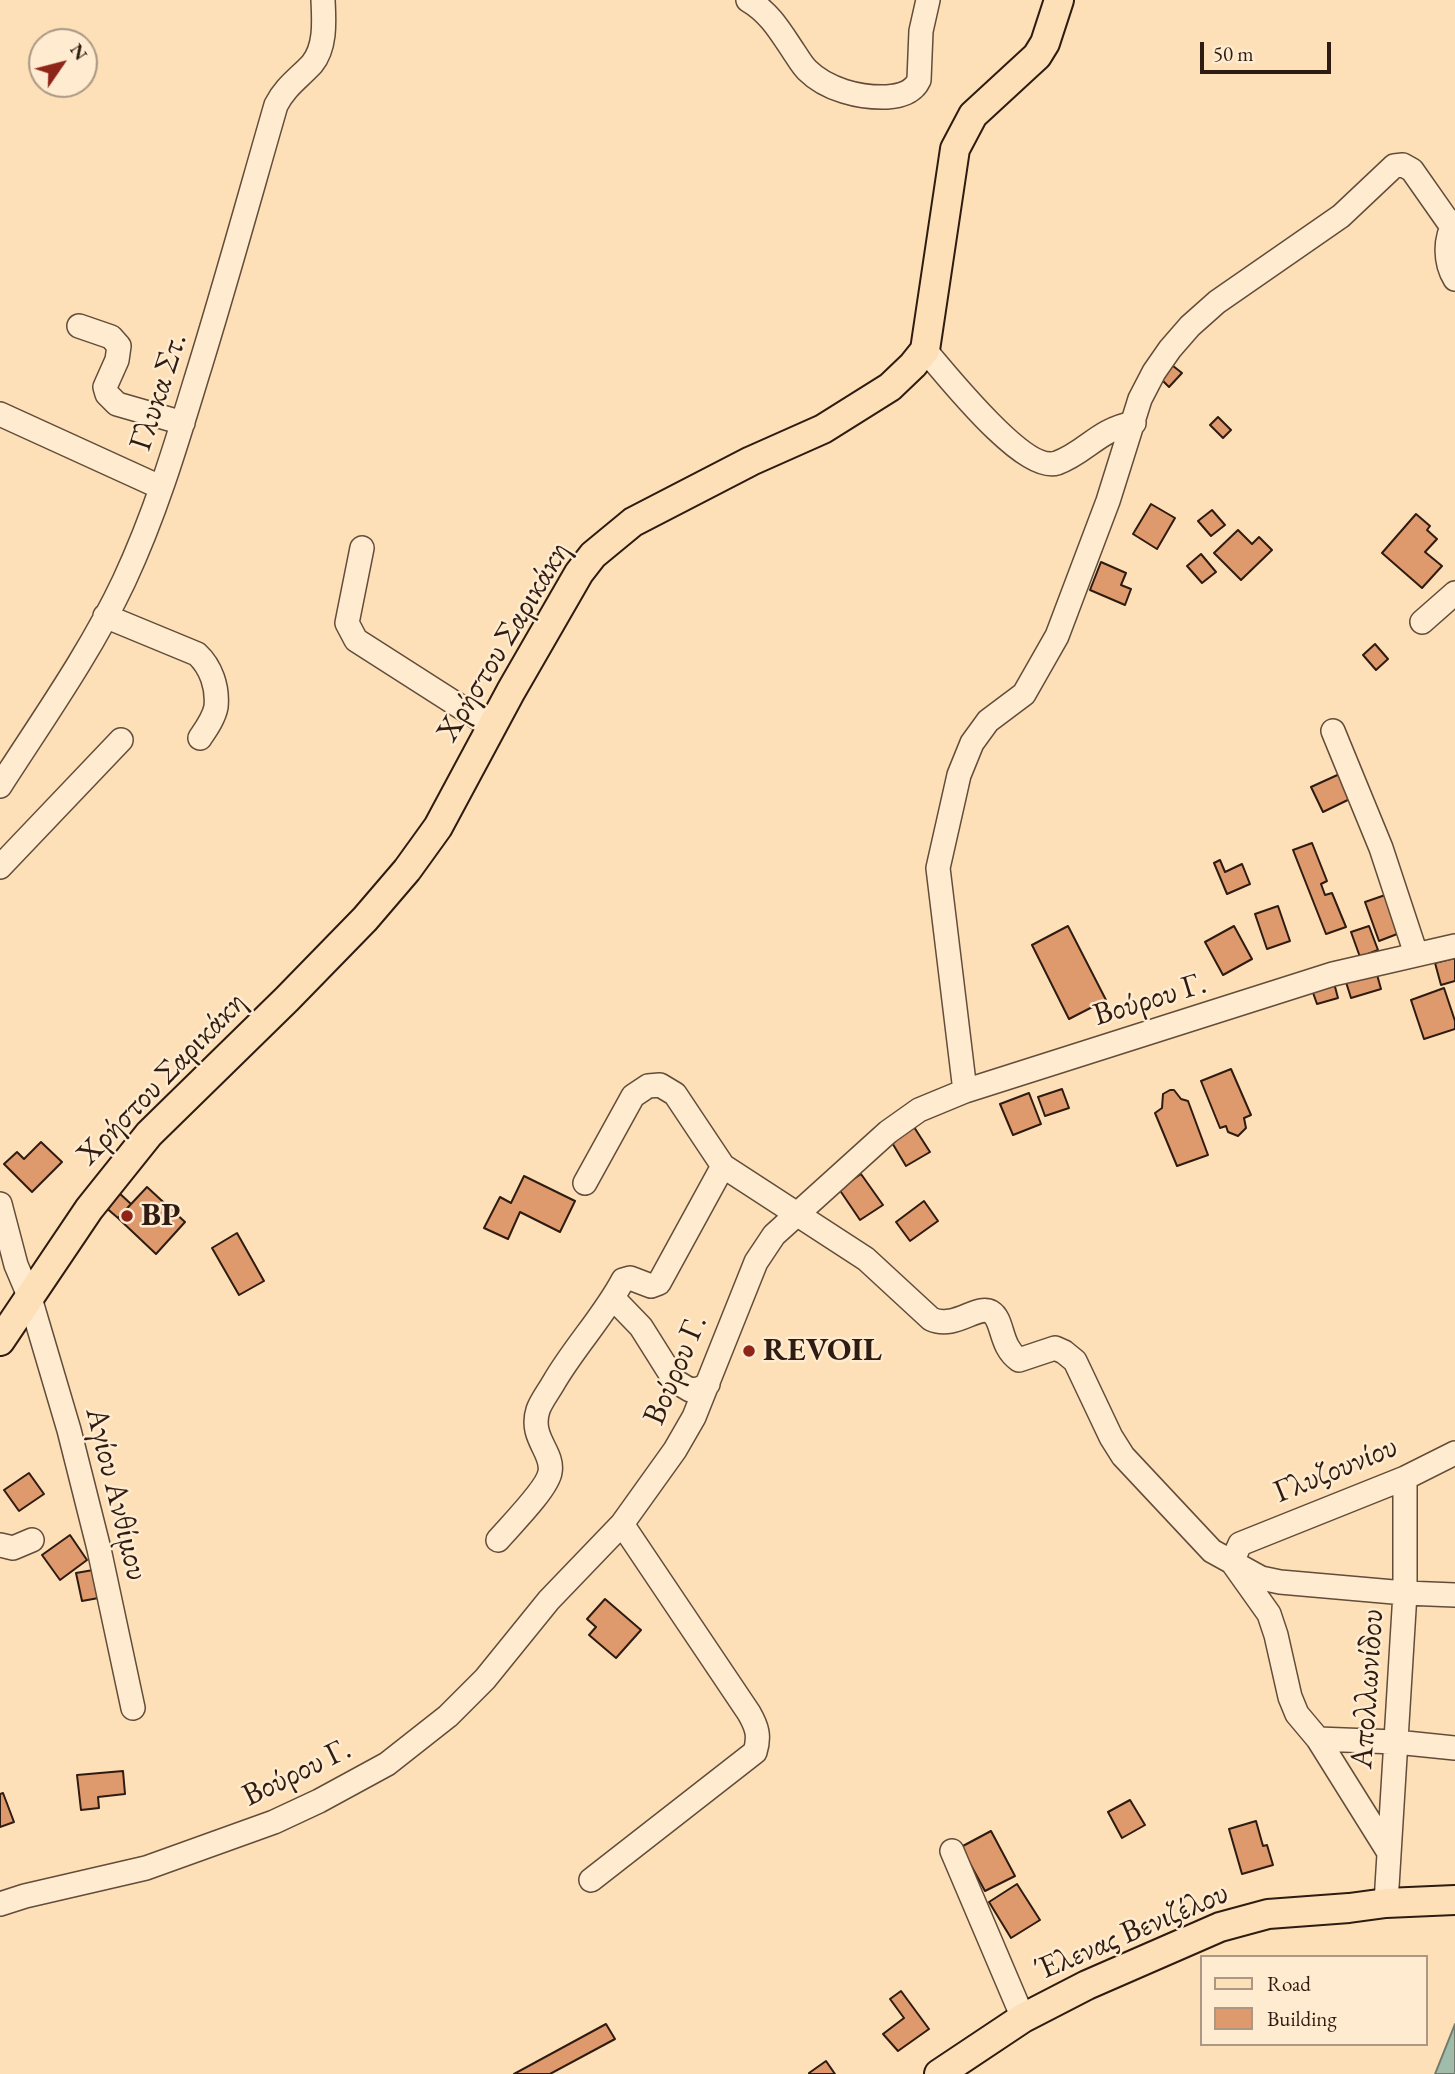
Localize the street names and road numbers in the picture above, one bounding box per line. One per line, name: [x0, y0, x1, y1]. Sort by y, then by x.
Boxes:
street label: Γλυκα Στ.: [122, 329, 196, 455]
street label: Χρήστου Σαρικάκη: [429, 535, 579, 749]
street label: Βούρου Γ.: [1089, 965, 1211, 1035]
street label: Χρήστου Σαρικάκη: [69, 984, 255, 1174]
street label: Βούρου Γ.: [636, 1309, 716, 1431]
street label: Αγίου Ανθίμου: [76, 1404, 156, 1584]
street label: Γλυζουνίου: [1269, 1428, 1403, 1512]
street label: Απολλωνίδου: [1343, 1608, 1393, 1770]
street label: Βούρου Γ.: [236, 1730, 358, 1816]
street label: Έλενας Βενιζέλου: [1030, 1874, 1234, 1990]

